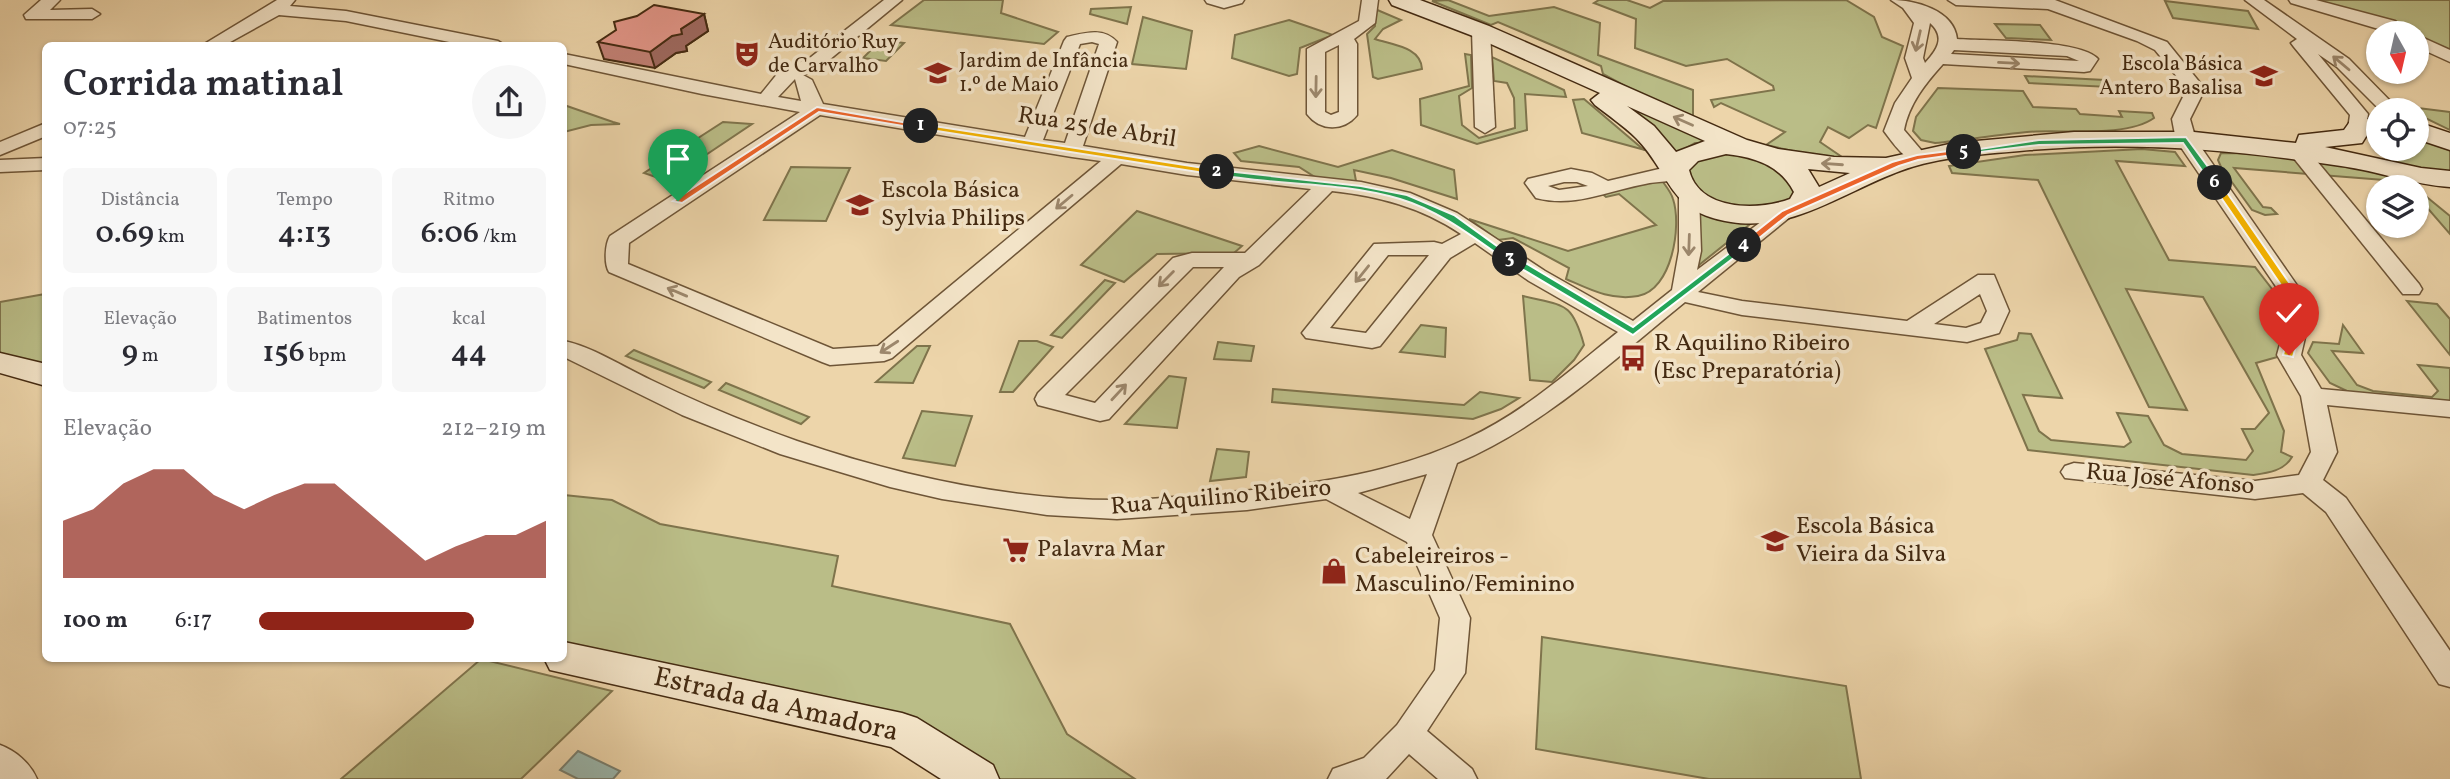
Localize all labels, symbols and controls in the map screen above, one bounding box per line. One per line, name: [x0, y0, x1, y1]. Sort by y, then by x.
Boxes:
north arrow: [2366, 21, 2429, 84]
map controls: [2366, 21, 2429, 238]
place label: Auditório Ruy de Carvalho: [768, 28, 899, 81]
one-way arrow: [1910, 29, 1924, 52]
theatre icon: Auditório Ruy de Carvalho: [732, 39, 762, 69]
place label: Jardim de Infância 1.º de Maio: [959, 47, 1129, 100]
place label: Escola Básica Antero Basalisa: [2099, 50, 2243, 103]
one-way arrow: [2332, 55, 2350, 71]
one-way arrow: [1997, 57, 2019, 70]
school or university icon: Jardim de Infância 1.º de Maio: [923, 58, 953, 88]
text: Corrida matinal: [63, 59, 344, 112]
school or university icon: Escola Básica Antero Basalisa: [2249, 61, 2279, 91]
button: share: [472, 65, 546, 139]
one-way arrow: [1309, 75, 1323, 98]
button: locate: [2366, 98, 2429, 161]
street label: Rua 25 de Abril: [1015, 99, 1179, 157]
pin: 1: [904, 108, 939, 144]
text: 07:25: [63, 112, 117, 144]
text: 1: [917, 112, 924, 138]
one-way arrow: [1673, 114, 1694, 127]
pin: [648, 129, 708, 201]
pin: 5: [1946, 134, 1982, 170]
text: 5: [1959, 138, 1968, 164]
icon: arrive: [659, 140, 697, 178]
pin: 2: [1200, 154, 1234, 190]
one-way arrow: [1822, 157, 1844, 170]
text: 2: [1212, 158, 1221, 184]
pin: 6: [2198, 166, 2232, 200]
text: 6: [2209, 169, 2220, 195]
place label: Escola Básica Sylvia Philips: [881, 174, 1025, 236]
button: layers: [2366, 175, 2429, 238]
text: Distância: [101, 187, 180, 213]
text: Tempo: [276, 187, 333, 213]
text: Ritmo: [443, 187, 495, 213]
school or university icon: Escola Básica Sylvia Philips: [845, 190, 875, 220]
one-way arrow: [1056, 194, 1074, 210]
text: 0.69: [95, 213, 154, 255]
text: 4:13: [278, 213, 331, 255]
text: 6:06: [421, 213, 479, 255]
text: km: [154, 224, 185, 250]
text: /km: [479, 224, 517, 250]
pin: 4: [1726, 228, 1762, 262]
text: 4: [1738, 231, 1749, 257]
one-way arrow: [1682, 233, 1696, 256]
pin: 3: [1492, 242, 1528, 276]
text: 3: [1505, 245, 1514, 271]
one-way arrow: [1354, 264, 1370, 282]
one-way arrow: [1157, 270, 1174, 287]
pin: [2259, 283, 2319, 355]
one-way arrow: [667, 285, 689, 298]
icon: check: [2270, 294, 2308, 332]
text: Elevação: [103, 306, 177, 332]
text: Batimentos: [257, 306, 352, 332]
text: kcal: [452, 306, 486, 332]
place label: R Aquilino Ribeiro (Esc Preparatória): [1654, 327, 1850, 389]
text: 9: [122, 332, 138, 374]
text: 156: [262, 332, 305, 374]
text: 44: [451, 332, 487, 374]
one-way arrow: [880, 339, 899, 354]
text: m: [138, 343, 159, 369]
text: bpm: [305, 343, 347, 369]
bus stop icon: R Aquilino Ribeiro (Esc Preparatória): [1618, 343, 1648, 373]
one-way arrow: [1111, 384, 1128, 401]
text: Elevação: [63, 413, 152, 445]
text: 212–219 m: [441, 413, 546, 445]
street label: Rua José Afonso: [2084, 456, 2256, 504]
street label: Rua Aquilino Ribeiro: [1109, 471, 1333, 525]
place label: Escola Básica Vieira da Silva: [1796, 510, 1946, 572]
school or university icon: Escola Básica Vieira da Silva: [1760, 526, 1790, 556]
place label: Palavra Mar: [1037, 533, 1165, 567]
supermarket icon: Palavra Mar: [1001, 535, 1031, 565]
place label: Cabeleireiros - Masculino/Feminino: [1355, 540, 1575, 602]
shop icon: Cabeleireiros - Masculino/Feminino: [1319, 556, 1349, 586]
text: 100 m: [63, 605, 128, 637]
text: 6:17: [175, 605, 212, 637]
street label: Estrada da Amadora: [650, 658, 902, 752]

